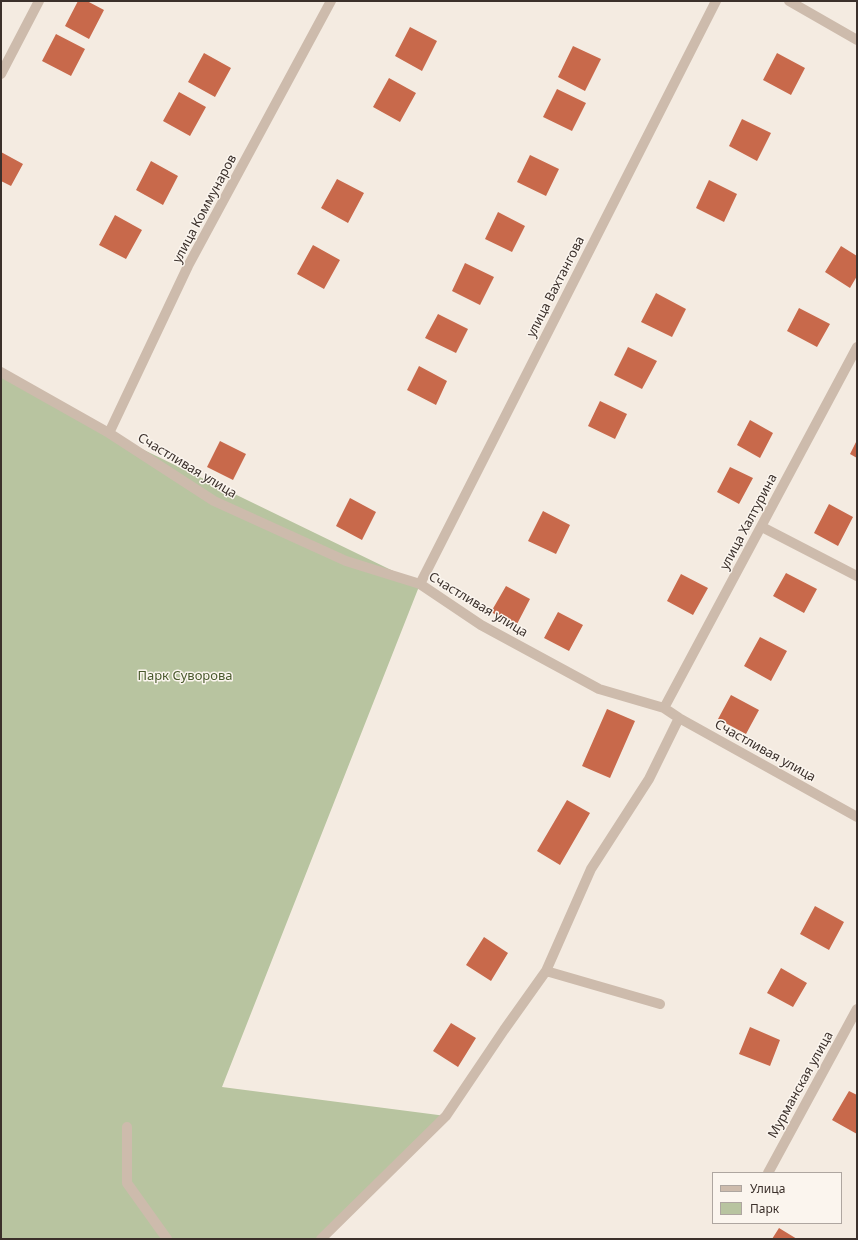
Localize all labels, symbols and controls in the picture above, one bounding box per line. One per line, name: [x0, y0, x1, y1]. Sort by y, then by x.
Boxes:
street label: улица Коммунаров: [170, 152, 240, 266]
street label: улица Вахтангова: [524, 234, 588, 340]
street label: Счастливая улица: [135, 430, 239, 502]
street label: улица Халтурина: [717, 471, 781, 573]
street label: Счастливая улица: [426, 569, 530, 641]
park label: Парк Суворова: [137, 668, 233, 684]
street label: Счастливая улица: [712, 717, 818, 785]
street label: Мурманская улица: [765, 1029, 837, 1141]
legend: [712, 1172, 842, 1224]
text: Улица: [750, 1180, 785, 1197]
text: Парк: [750, 1200, 779, 1217]

